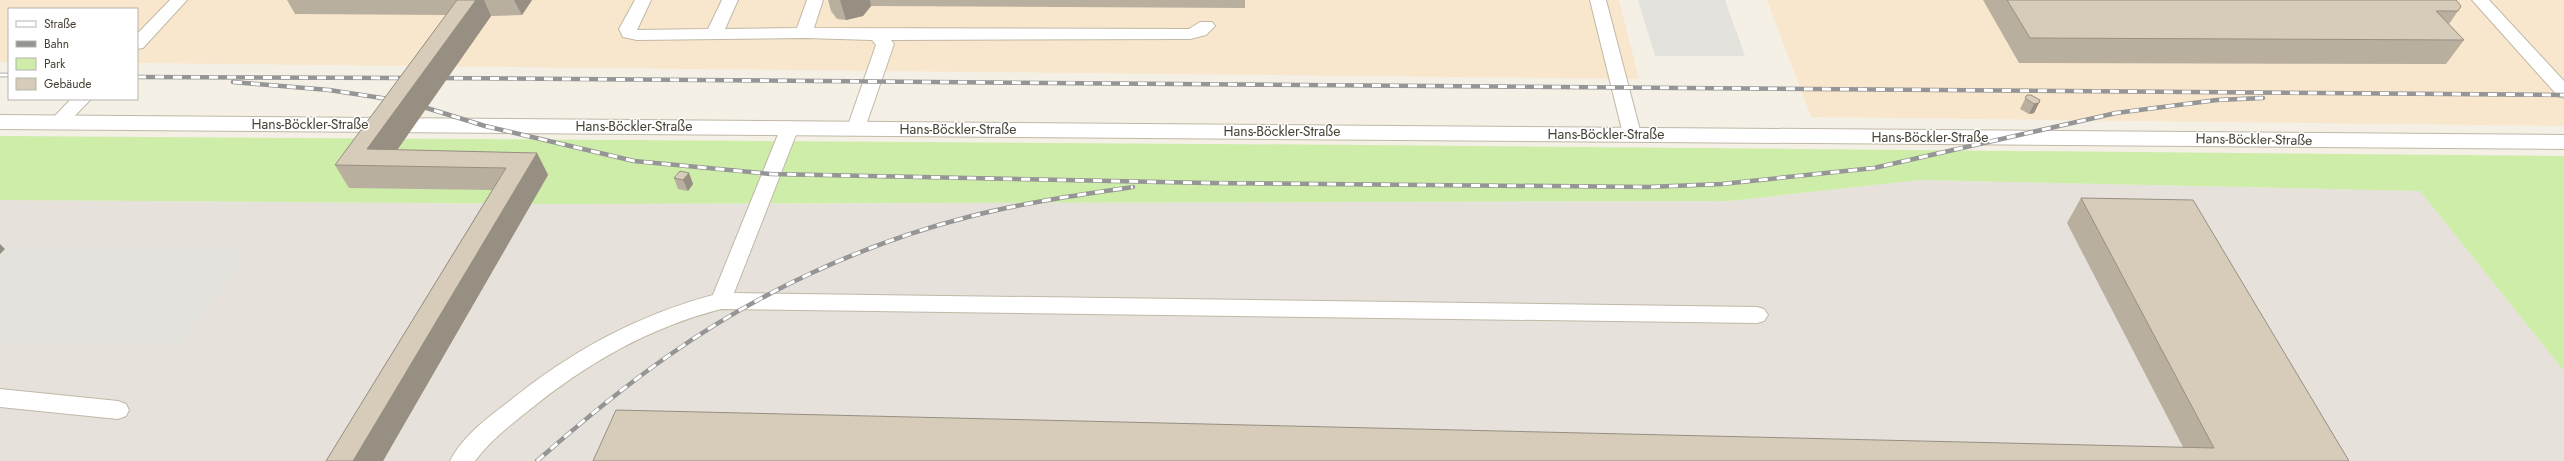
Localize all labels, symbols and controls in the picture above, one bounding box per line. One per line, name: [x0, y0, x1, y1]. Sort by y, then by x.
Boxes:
legend: [8, 8, 138, 100]
text: Straße: [44, 15, 76, 33]
text: Bahn: [44, 35, 69, 53]
text: Park: [44, 55, 66, 73]
text: Gebäude: [44, 75, 91, 93]
street label: Hans-Böckler-Straße: [252, 114, 368, 134]
street label: Hans-Böckler-Straße: [576, 116, 692, 136]
street label: Hans-Böckler-Straße: [900, 119, 1016, 139]
street label: Hans-Böckler-Straße: [1224, 121, 1340, 141]
street label: Hans-Böckler-Straße: [1548, 124, 1664, 144]
street label: Hans-Böckler-Straße: [1872, 127, 1988, 147]
street label: Hans-Böckler-Straße: [2195, 128, 2313, 150]

